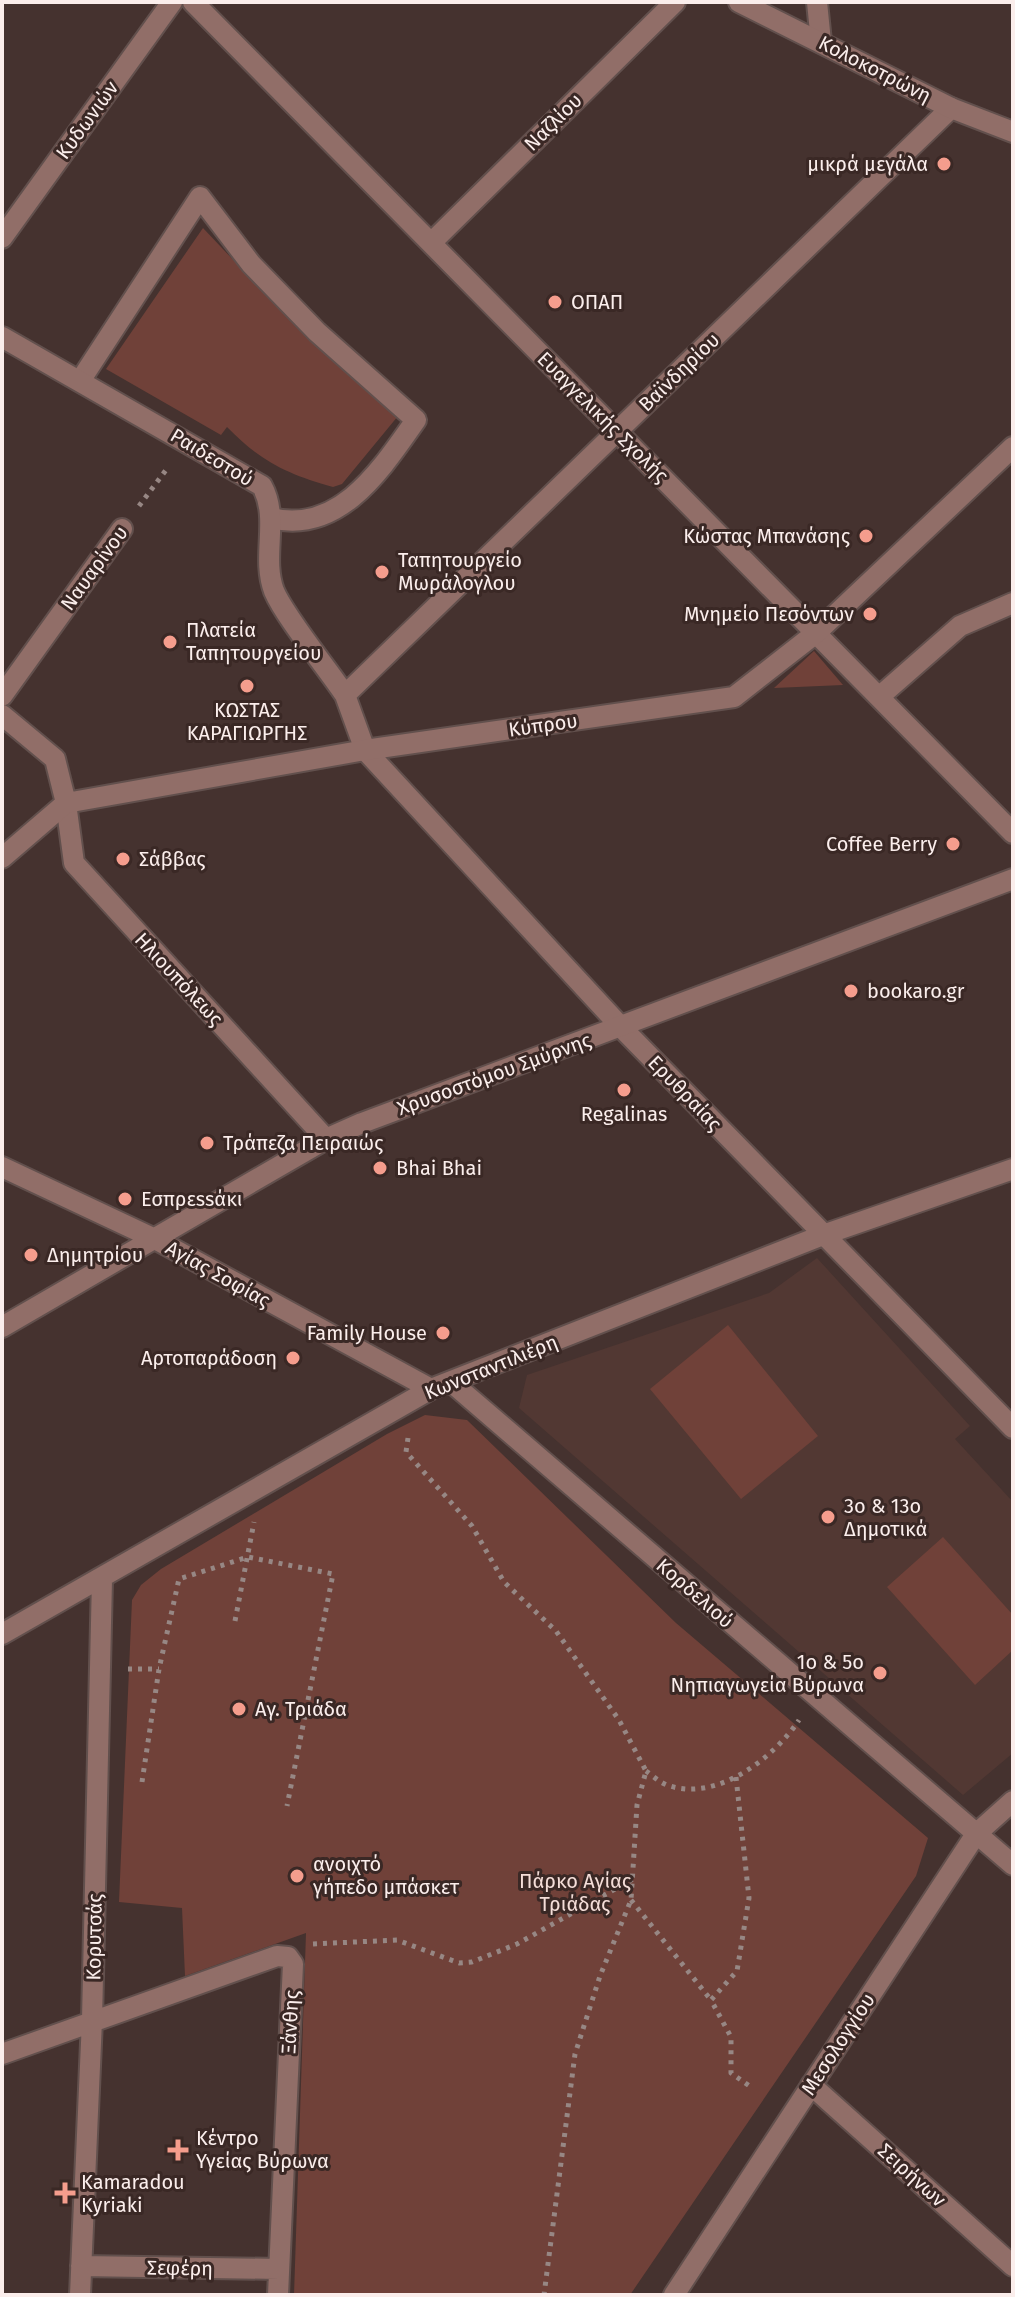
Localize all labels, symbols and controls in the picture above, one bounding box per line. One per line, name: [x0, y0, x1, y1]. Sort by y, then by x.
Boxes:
street label: Κολοκοτρώνη: [815, 30, 935, 108]
street label: Κυδωνιών: [51, 76, 124, 164]
street label: Ναζλίου: [519, 88, 587, 156]
place label: μικρά μεγάλα: [807, 152, 928, 176]
marker: μικρά μεγάλα: [935, 155, 953, 173]
place label: ΟΠΑΠ: [571, 290, 623, 314]
marker: ΟΠΑΠ: [546, 293, 564, 311]
street label: Βαϊνδηρίου: [634, 328, 724, 416]
street label: Ευαγγελικής Σχολής: [533, 347, 673, 487]
street label: Ραιδεστού: [166, 423, 258, 491]
street label: Ναυαρίνου: [55, 521, 133, 615]
place label: Κώστας Μπανάσης: [683, 524, 850, 548]
marker: Κώστας Μπανάσης: [857, 527, 875, 545]
place label: Ταπητουργείο Μωράλογλου: [398, 548, 522, 595]
marker: Ταπητουργείο Μωράλογλου: [373, 563, 391, 581]
place label: Μνημείο Πεσόντων: [684, 602, 854, 626]
marker: Μνημείο Πεσόντων: [861, 605, 879, 623]
place label: Πλατεία Ταπητουργείου: [186, 618, 321, 665]
marker: Πλατεία Ταπητουργείου: [161, 633, 179, 651]
marker: ΚΩΣΤΑΣ ΚΑΡΑΓΙΩΡΓΗΣ: [238, 677, 256, 695]
place label: ΚΩΣΤΑΣ ΚΑΡΑΓΙΩΡΓΗΣ: [187, 698, 307, 745]
street label: Κύπρου: [507, 708, 579, 742]
place label: Coffee Berry: [826, 832, 937, 856]
marker: Coffee Berry: [944, 835, 962, 853]
place label: Σάββας: [139, 847, 206, 871]
marker: Σάββας: [114, 850, 132, 868]
street label: Ηλιουπόλεως: [130, 928, 228, 1030]
place label: bookaro.gr: [867, 979, 965, 1003]
marker: bookaro.gr: [842, 982, 860, 1000]
street label: Χρυσοστόμου Σμύρνης: [394, 1028, 594, 1120]
street label: Ερυθραίας: [643, 1050, 727, 1136]
marker: Regalinas: [615, 1081, 633, 1099]
place label: Regalinas: [581, 1102, 667, 1126]
place label: Τράπεζα Πειραιώς: [223, 1131, 383, 1155]
marker: Τράπεζα Πειραιώς: [198, 1134, 216, 1152]
place label: Bhai Bhai: [396, 1156, 482, 1180]
marker: Bhai Bhai: [371, 1159, 389, 1177]
place label: Εσπρεssάκι: [141, 1187, 242, 1211]
marker: Εσπρεssάκι: [116, 1190, 134, 1208]
street label: Αγίας Σοφίας: [162, 1235, 274, 1313]
place label: Δημητρίου: [47, 1243, 143, 1267]
marker: Δημητρίου: [22, 1246, 40, 1264]
place label: Family House: [307, 1321, 427, 1345]
marker: Family House: [434, 1324, 452, 1342]
street label: Κωνσταντιλιέρη: [421, 1329, 561, 1405]
place label: Αρτοπαράδοση: [141, 1346, 277, 1370]
marker: Αρτοπαράδοση: [284, 1349, 302, 1367]
place label: 3o & 13o Δημοτικά: [844, 1494, 927, 1541]
marker: 3o & 13o Δημοτικά: [819, 1508, 837, 1526]
street label: Κορδελιού: [652, 1553, 738, 1633]
place label: 1ο & 5ο Νηπιαγωγεία Βύρωνα: [671, 1650, 864, 1697]
marker: 1ο & 5ο Νηπιαγωγεία Βύρωνα: [871, 1664, 889, 1682]
place label: Αγ. Τριάδα: [255, 1697, 347, 1721]
marker: Αγ. Τριάδα: [230, 1700, 248, 1718]
place label: ανοιχτό γήπεδο μπάσκετ: [312, 1852, 460, 1899]
marker: ανοιχτό γήπεδο μπάσκετ: [288, 1867, 306, 1885]
park label: Πάρκο Αγίας Τριάδας: [519, 1869, 631, 1916]
street label: Κορυτσάς: [81, 1893, 107, 1981]
street label: Μεσολογγίου: [796, 1988, 880, 2100]
street label: Ξάνθης: [276, 1989, 304, 2055]
place label: Κέντρο Υγείας Βύρωνα: [196, 2126, 329, 2173]
street label: Σειρήνων: [873, 2138, 951, 2212]
marker: Κέντρο Υγείας Βύρωνα: [167, 2139, 189, 2161]
place label: Kamaradou Kyriaki: [81, 2170, 185, 2217]
marker: Kamaradou Kyriaki: [56, 2184, 74, 2202]
street label: Σεφέρη: [147, 2255, 213, 2281]

